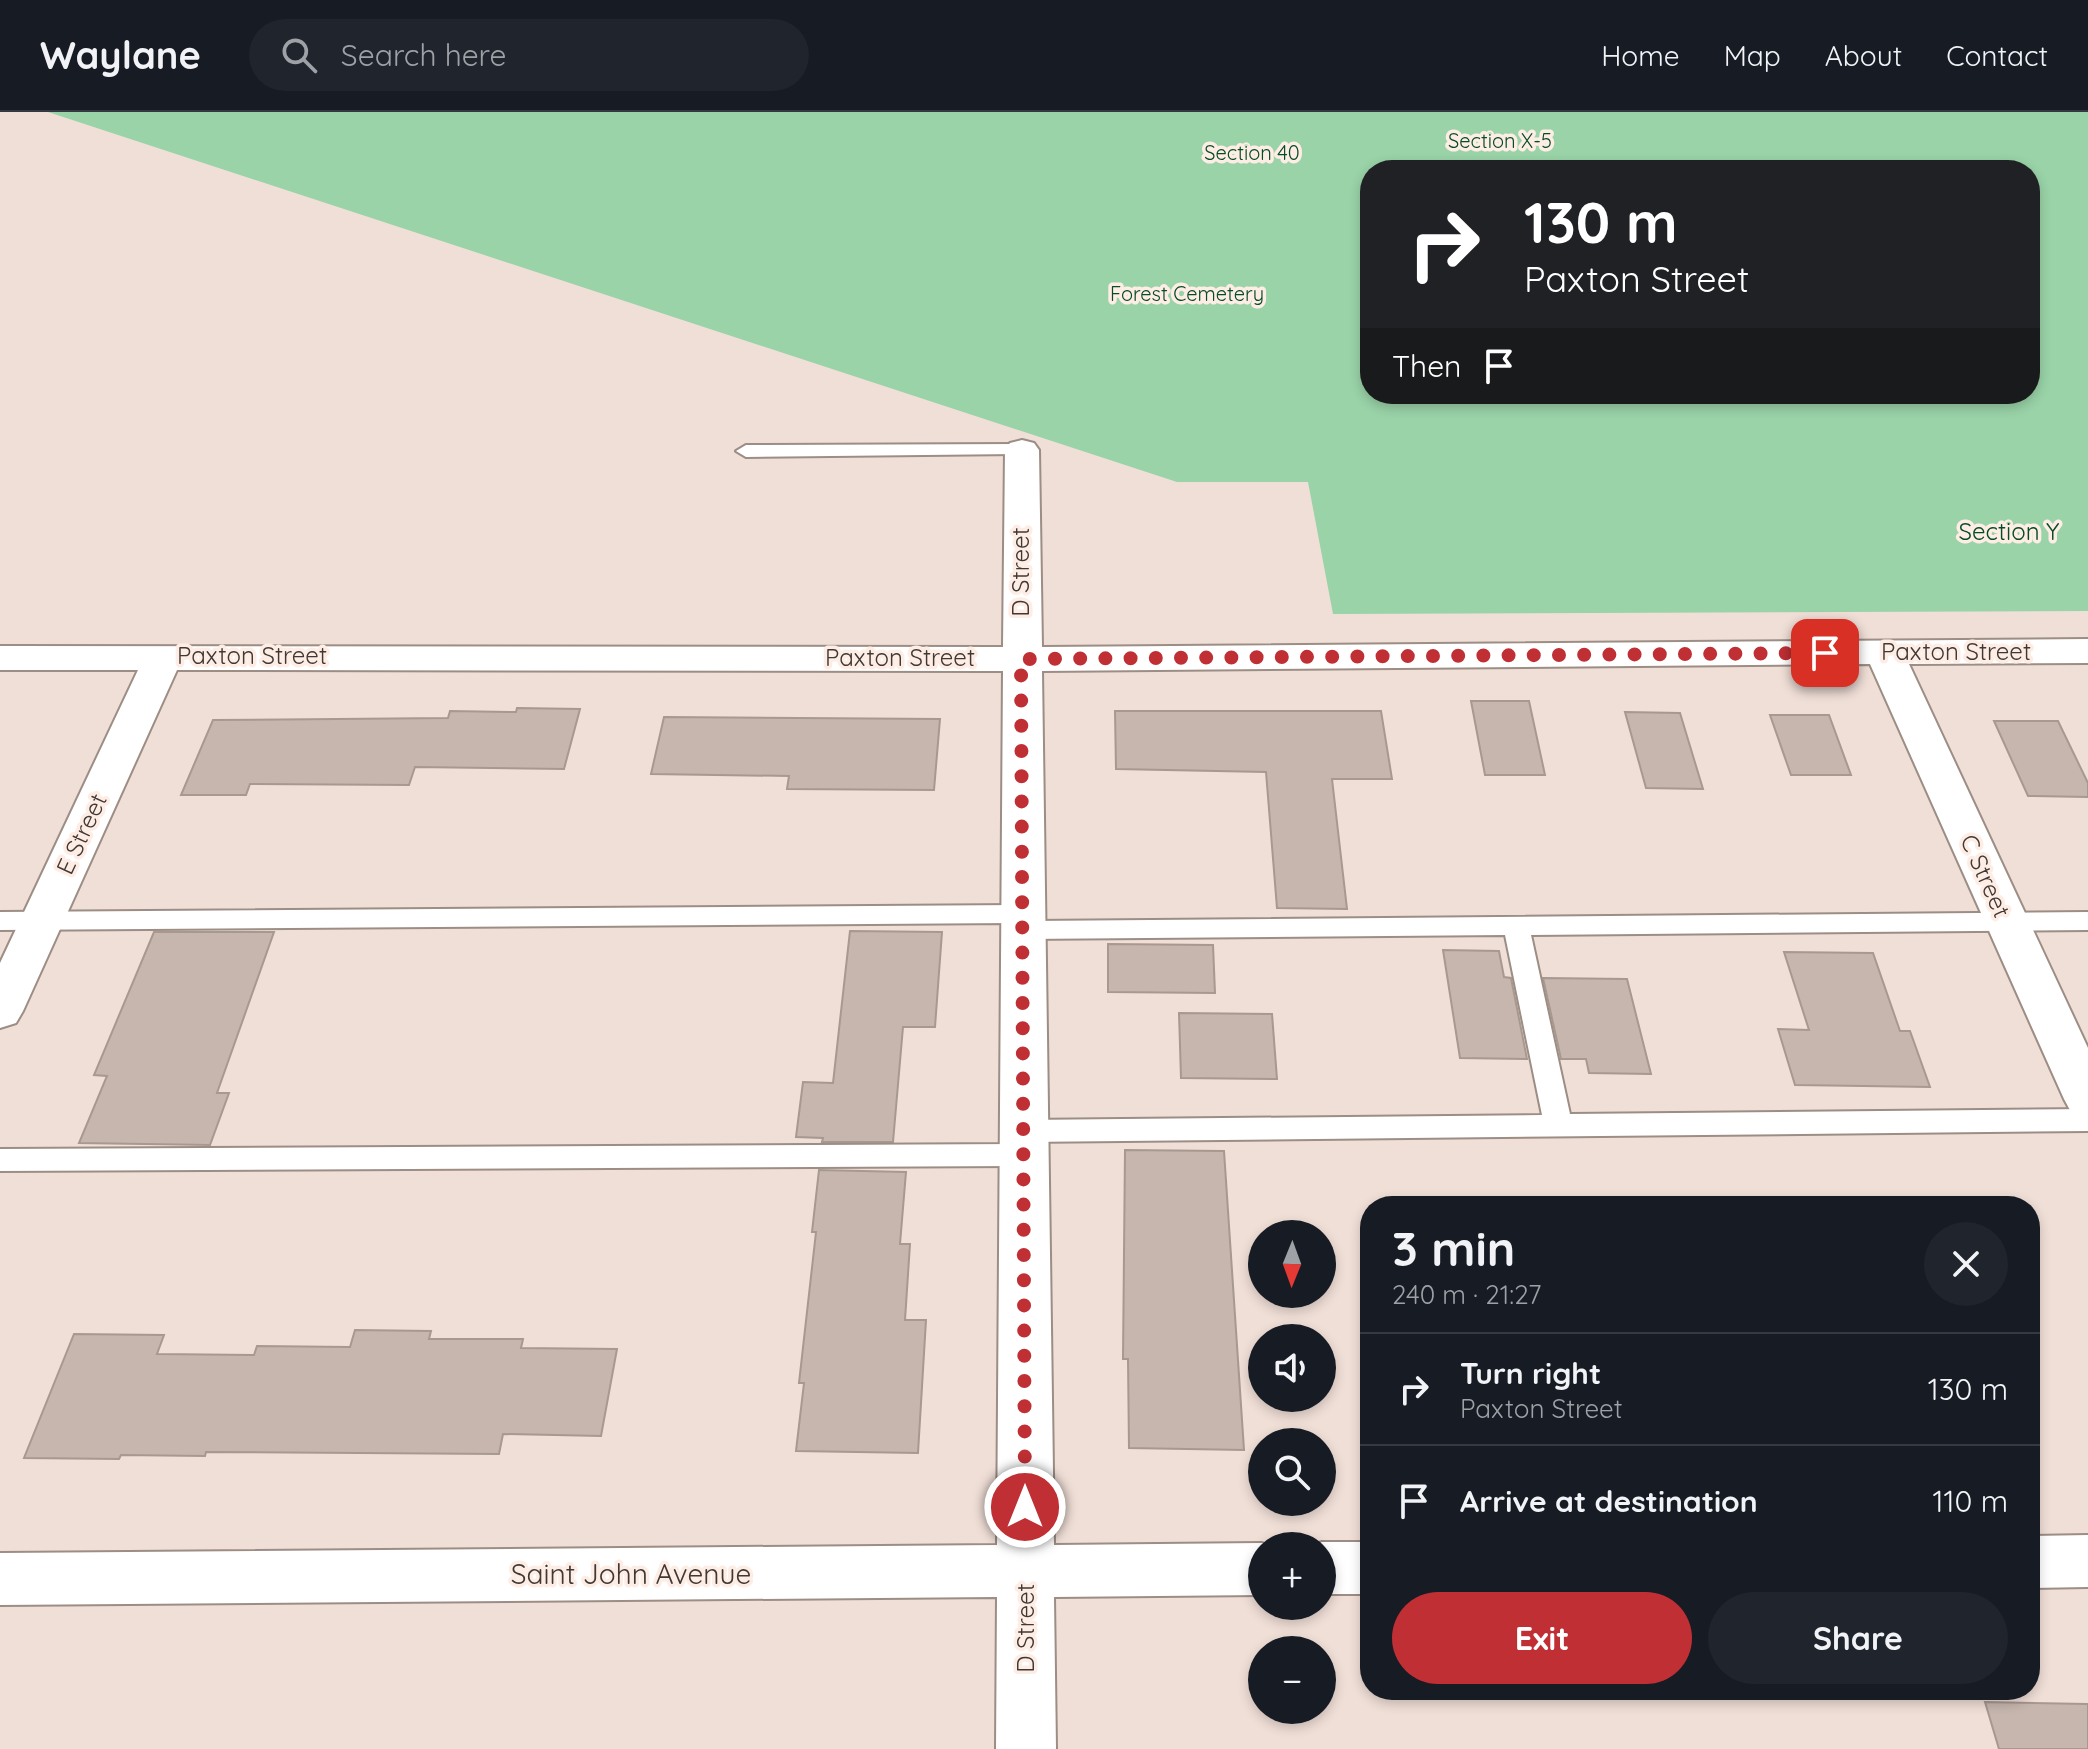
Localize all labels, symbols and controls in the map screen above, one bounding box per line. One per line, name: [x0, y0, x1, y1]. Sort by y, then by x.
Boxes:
search box: [249, 19, 809, 91]
text: Waylane: [40, 31, 201, 79]
icon: search: [277, 33, 321, 77]
text: Search here: [341, 36, 506, 74]
text: Home: [1601, 38, 1680, 73]
text: Map: [1724, 38, 1781, 73]
text: About: [1825, 38, 1902, 73]
text: Contact: [1946, 38, 2048, 73]
park label: Section X-5: [1448, 128, 1552, 153]
park label: Section 40: [1204, 140, 1300, 165]
text: 130 m: [1524, 187, 1678, 257]
icon: right: [1392, 192, 1496, 296]
text: Paxton Street: [1524, 256, 1749, 301]
park label: Forest Cemetery: [1110, 281, 1264, 306]
icon: arrive: [1477, 344, 1521, 388]
text: Then: [1392, 347, 1461, 385]
park label: Section Y: [1958, 516, 2060, 546]
street label: D Street: [1005, 527, 1035, 617]
pin: [1791, 619, 1859, 687]
icon: arrive: [1803, 631, 1847, 675]
street label: Paxton Street: [1881, 636, 2031, 666]
street label: Paxton Street: [177, 640, 327, 670]
street label: Paxton Street: [825, 642, 975, 672]
street label: E Street: [49, 788, 113, 879]
street label: C Street: [1954, 829, 2017, 922]
text: 3 min: [1392, 1218, 1515, 1278]
north arrow: [1248, 1220, 1336, 1308]
map controls: [1248, 1220, 1336, 1724]
button: close: [1924, 1222, 2008, 1306]
text: 240 m · 21:27: [1392, 1278, 1541, 1311]
button: sound: [1248, 1324, 1336, 1412]
text: Turn right: [1460, 1354, 1601, 1392]
icon: right: [1392, 1367, 1436, 1411]
text: 130 m: [1928, 1370, 2008, 1408]
text: Paxton Street: [1460, 1392, 1623, 1425]
button: search: [1248, 1428, 1336, 1516]
position arrow: [983, 1465, 1067, 1549]
icon: arrive: [1392, 1479, 1436, 1523]
text: Arrive at destination: [1460, 1482, 1758, 1520]
text: 110 m: [1932, 1482, 2008, 1520]
button: +: [1248, 1532, 1336, 1620]
street label: Saint John Avenue: [511, 1556, 751, 1591]
street label: D Street: [1010, 1583, 1040, 1673]
button: Exit: [1392, 1592, 1692, 1684]
button: Share: [1708, 1592, 2008, 1684]
button: −: [1248, 1636, 1336, 1724]

